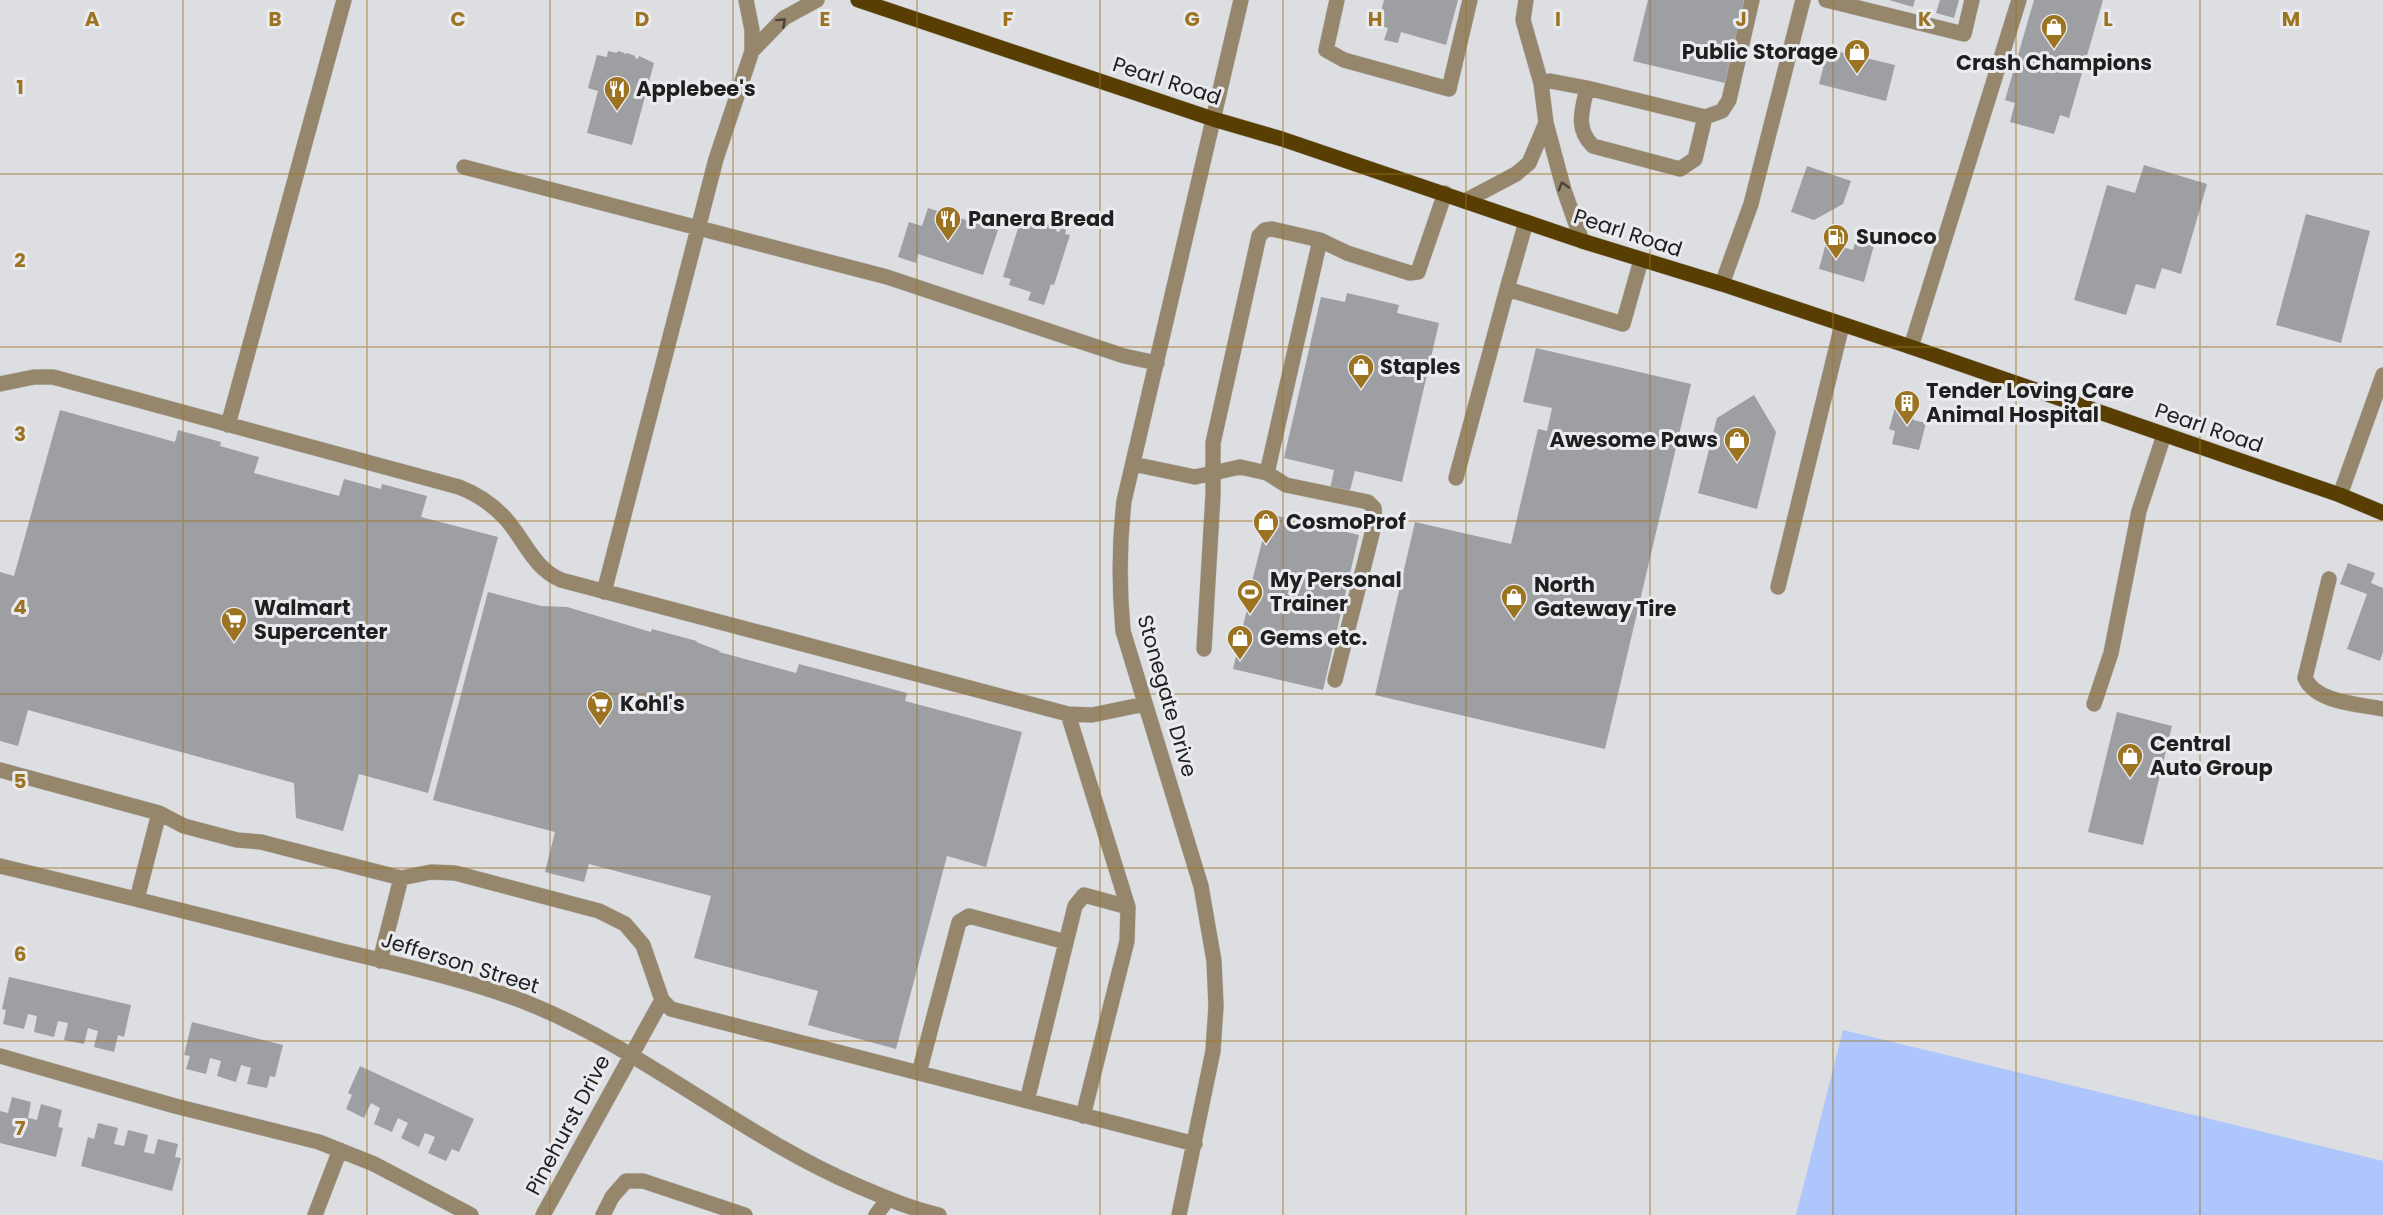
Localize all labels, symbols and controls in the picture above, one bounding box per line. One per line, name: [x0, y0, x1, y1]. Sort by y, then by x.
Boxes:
text: A: [85, 5, 100, 33]
text: B: [268, 5, 282, 33]
text: C: [450, 5, 466, 33]
text: D: [635, 5, 649, 33]
text: E: [820, 5, 830, 33]
text: F: [1003, 5, 1014, 33]
text: G: [1184, 5, 1200, 33]
text: H: [1368, 5, 1382, 33]
text: I: [1555, 5, 1561, 33]
text: J: [1735, 5, 1747, 33]
text: K: [1918, 5, 1932, 33]
text: L: [2103, 5, 2113, 33]
text: M: [2282, 5, 2300, 33]
shop icon: Crash Champions: [2039, 12, 2069, 50]
one-way arrow: [775, 18, 786, 29]
place label: Public Storage: [1682, 37, 1838, 66]
shop icon: Public Storage: [1842, 37, 1872, 75]
place label: Crash Champions: [1956, 48, 2152, 77]
street label: Pearl Road: [1109, 49, 1225, 112]
text: 1: [16, 73, 24, 101]
restaurant icon: Applebee's: [602, 74, 632, 112]
place label: Applebee's: [636, 74, 756, 103]
one-way arrow: [1558, 181, 1570, 192]
street label: Pearl Road: [1570, 201, 1686, 264]
restaurant icon: Panera Bread: [933, 204, 963, 242]
place label: Panera Bread: [968, 204, 1114, 233]
fuel station icon: Sunoco: [1821, 222, 1851, 260]
place label: Sunoco: [1856, 222, 1937, 251]
text: 2: [14, 246, 26, 274]
shop icon: Staples: [1346, 352, 1376, 390]
place label: Staples: [1380, 352, 1461, 381]
place label: Tender Loving Care Animal Hospital: [1926, 376, 2134, 429]
building icon: Tender Loving Care Animal Hospital: [1892, 388, 1922, 426]
street label: Pearl Road: [2151, 395, 2267, 460]
text: 3: [14, 420, 26, 448]
place label: Awesome Paws: [1549, 425, 1718, 454]
shop icon: Awesome Paws: [1722, 425, 1752, 463]
shop icon: CosmoProf: [1251, 507, 1281, 545]
place label: CosmoProf: [1286, 507, 1406, 536]
place label: My Personal Trainer: [1270, 565, 1402, 618]
place label: North Gateway Tire: [1534, 570, 1676, 623]
sports icon: My Personal Trainer: [1235, 577, 1265, 615]
shop icon: North Gateway Tire: [1499, 582, 1529, 620]
text: 4: [13, 593, 27, 621]
place label: Walmart Supercenter: [254, 593, 388, 646]
supermarket icon: Walmart Supercenter: [219, 605, 249, 643]
street label: Stonegate Drive: [1131, 612, 1204, 780]
shop icon: Gems etc.: [1225, 623, 1255, 661]
place label: Gems etc.: [1260, 623, 1368, 652]
supermarket icon: Kohl's: [585, 689, 615, 727]
place label: Kohl's: [620, 689, 685, 718]
place label: Central Auto Group: [2150, 729, 2273, 782]
shop icon: Central Auto Group: [2115, 741, 2145, 779]
text: 5: [14, 767, 27, 795]
street label: Jefferson Street: [378, 925, 543, 1000]
text: 6: [14, 940, 26, 968]
street label: Pinehurst Drive: [518, 1049, 617, 1200]
text: 7: [15, 1114, 26, 1142]

